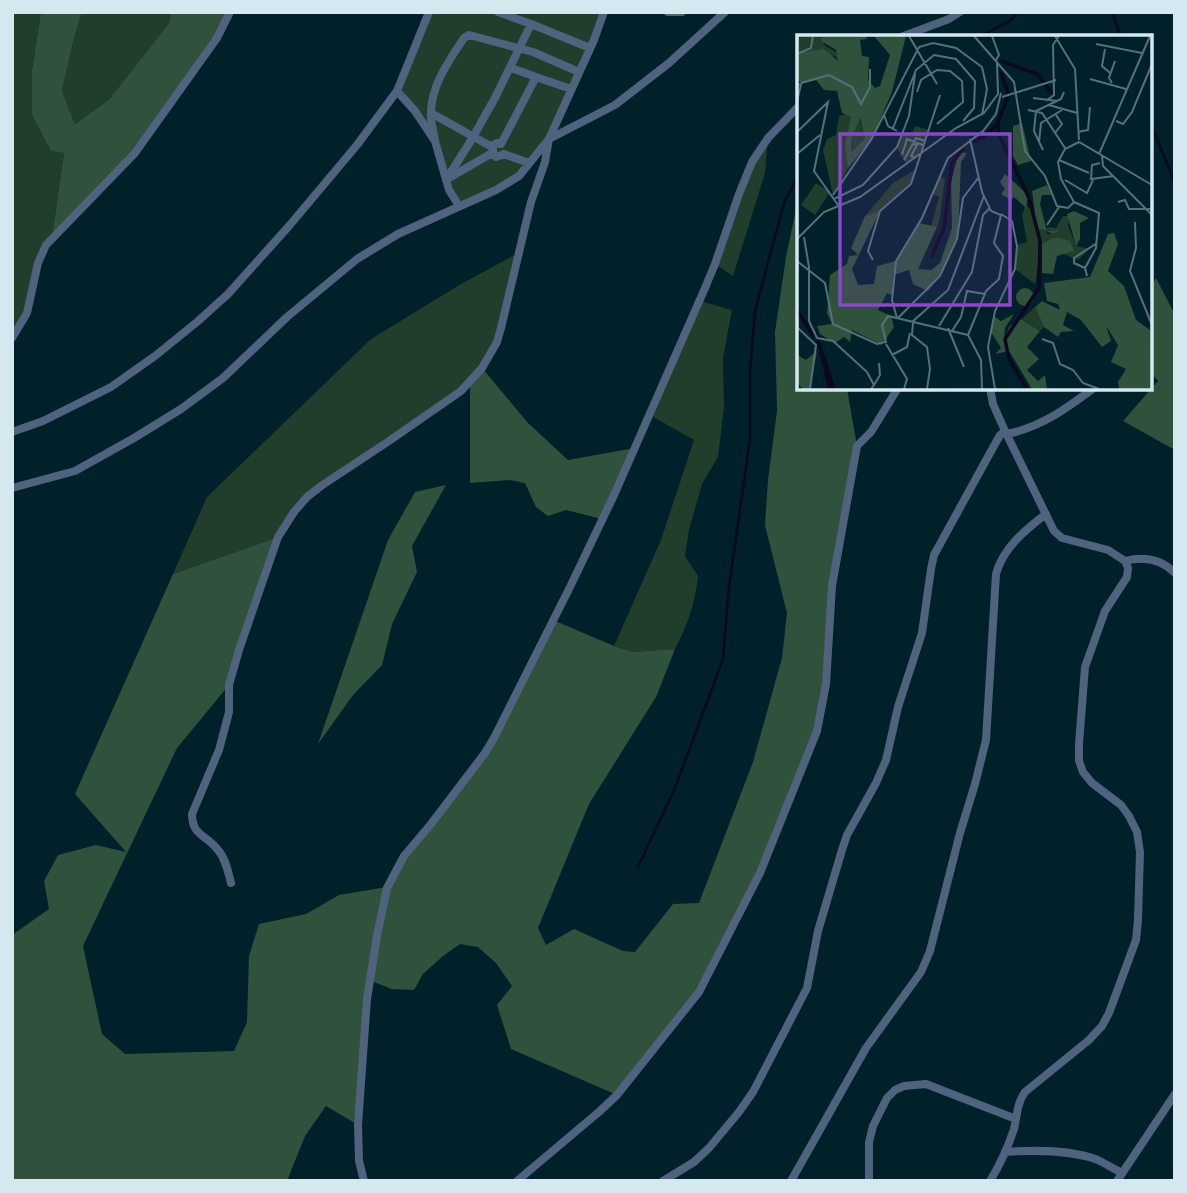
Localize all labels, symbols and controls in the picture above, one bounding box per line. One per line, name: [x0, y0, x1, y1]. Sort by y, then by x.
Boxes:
inset map: [797, 35, 1152, 390]

